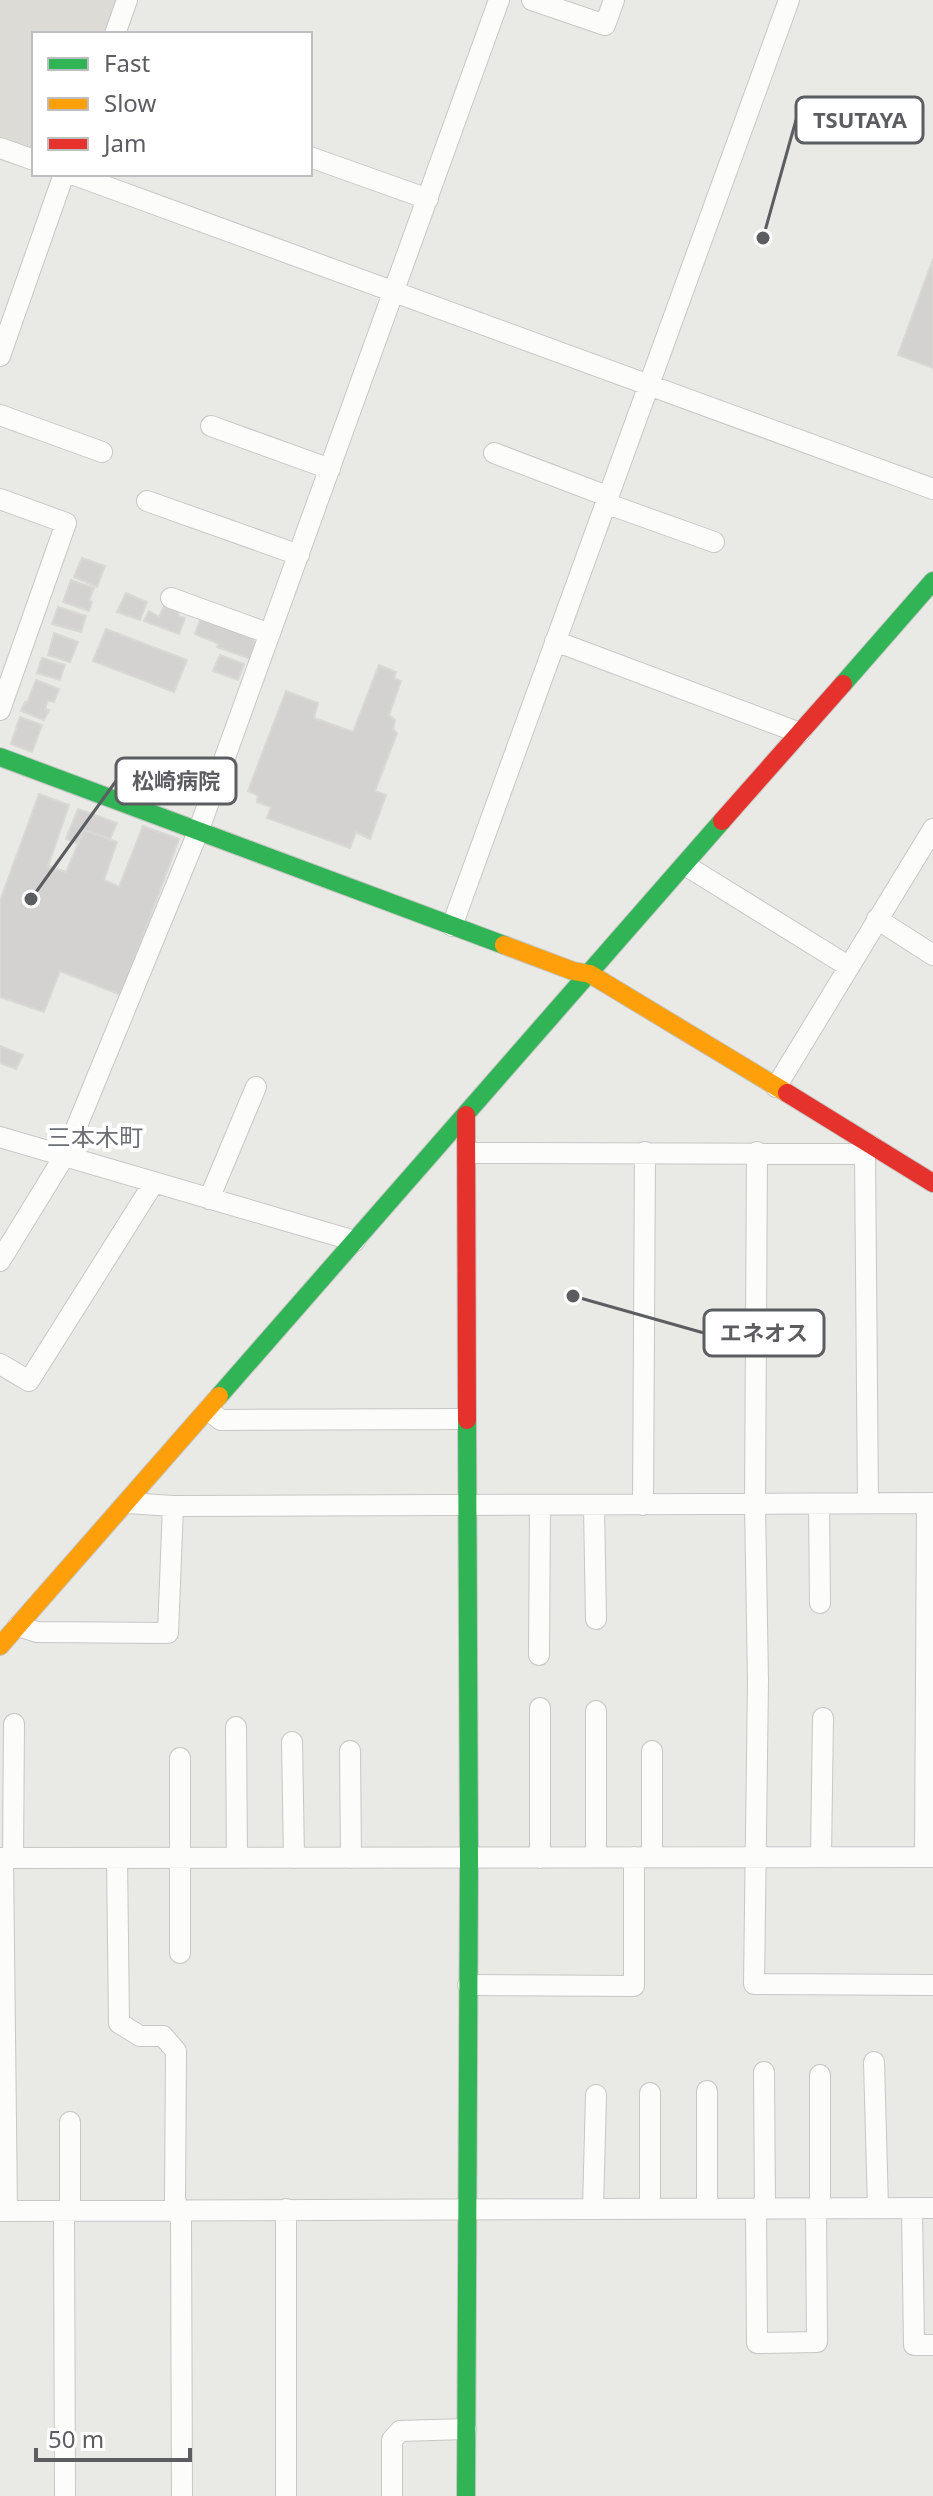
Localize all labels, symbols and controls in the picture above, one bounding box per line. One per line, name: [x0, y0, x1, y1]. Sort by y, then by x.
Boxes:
legend: [32, 32, 312, 176]
text: Fast: [104, 46, 150, 79]
text: Slow: [104, 86, 156, 119]
callout: TSUTAYA: [796, 97, 923, 143]
text: TSUTAYA: [813, 104, 908, 134]
text: Jam: [102, 126, 146, 159]
callout: 松崎病院: [116, 758, 236, 804]
text: 松崎病院: [132, 765, 220, 795]
district label: 三本木町: [47, 1120, 143, 1153]
callout: エネオス: [704, 1310, 824, 1356]
text: エネオス: [720, 1317, 808, 1347]
scale bar: [36, 2412, 190, 2462]
text: 50 m: [48, 2422, 104, 2455]

